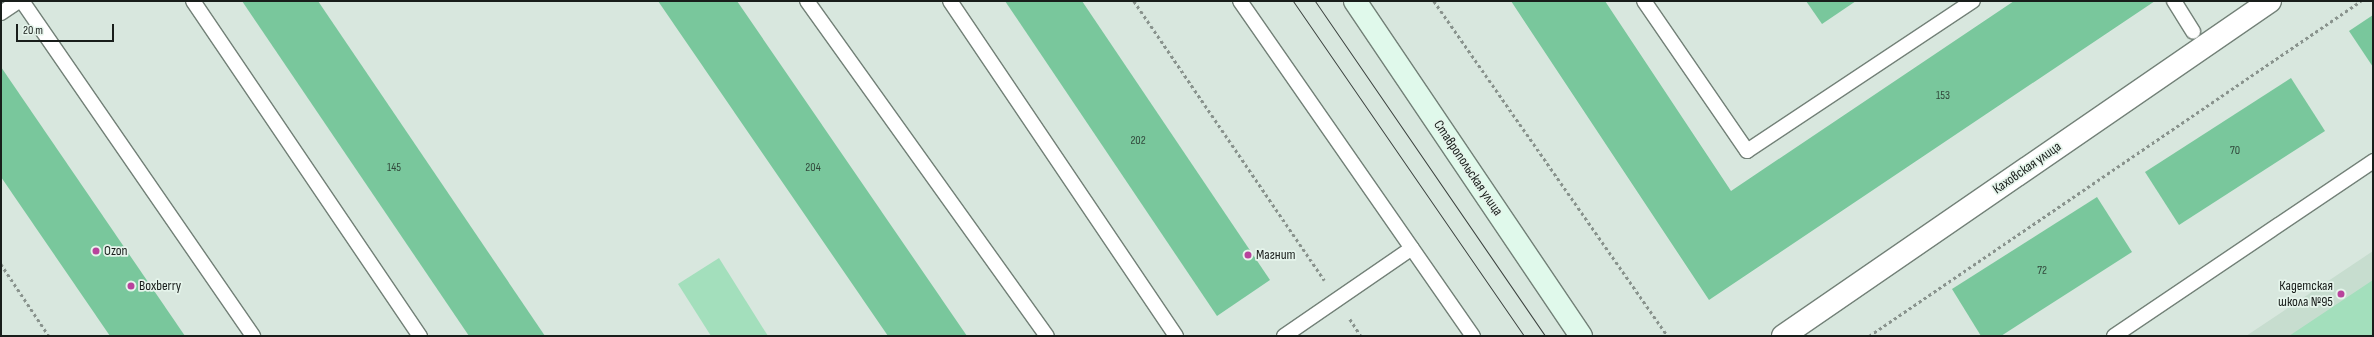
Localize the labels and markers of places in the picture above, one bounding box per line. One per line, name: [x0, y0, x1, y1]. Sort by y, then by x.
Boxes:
place label: Ozon: [104, 243, 128, 259]
marker: Ozon: [91, 246, 101, 256]
place label: Магнит: [1256, 247, 1296, 263]
marker: Магнит: [1243, 250, 1253, 260]
place label: Boxberry: [139, 278, 181, 294]
place label: Кадетская школа №95: [2278, 278, 2333, 310]
marker: Boxberry: [126, 281, 136, 291]
marker: Кадетская школа №95: [2336, 289, 2346, 299]

